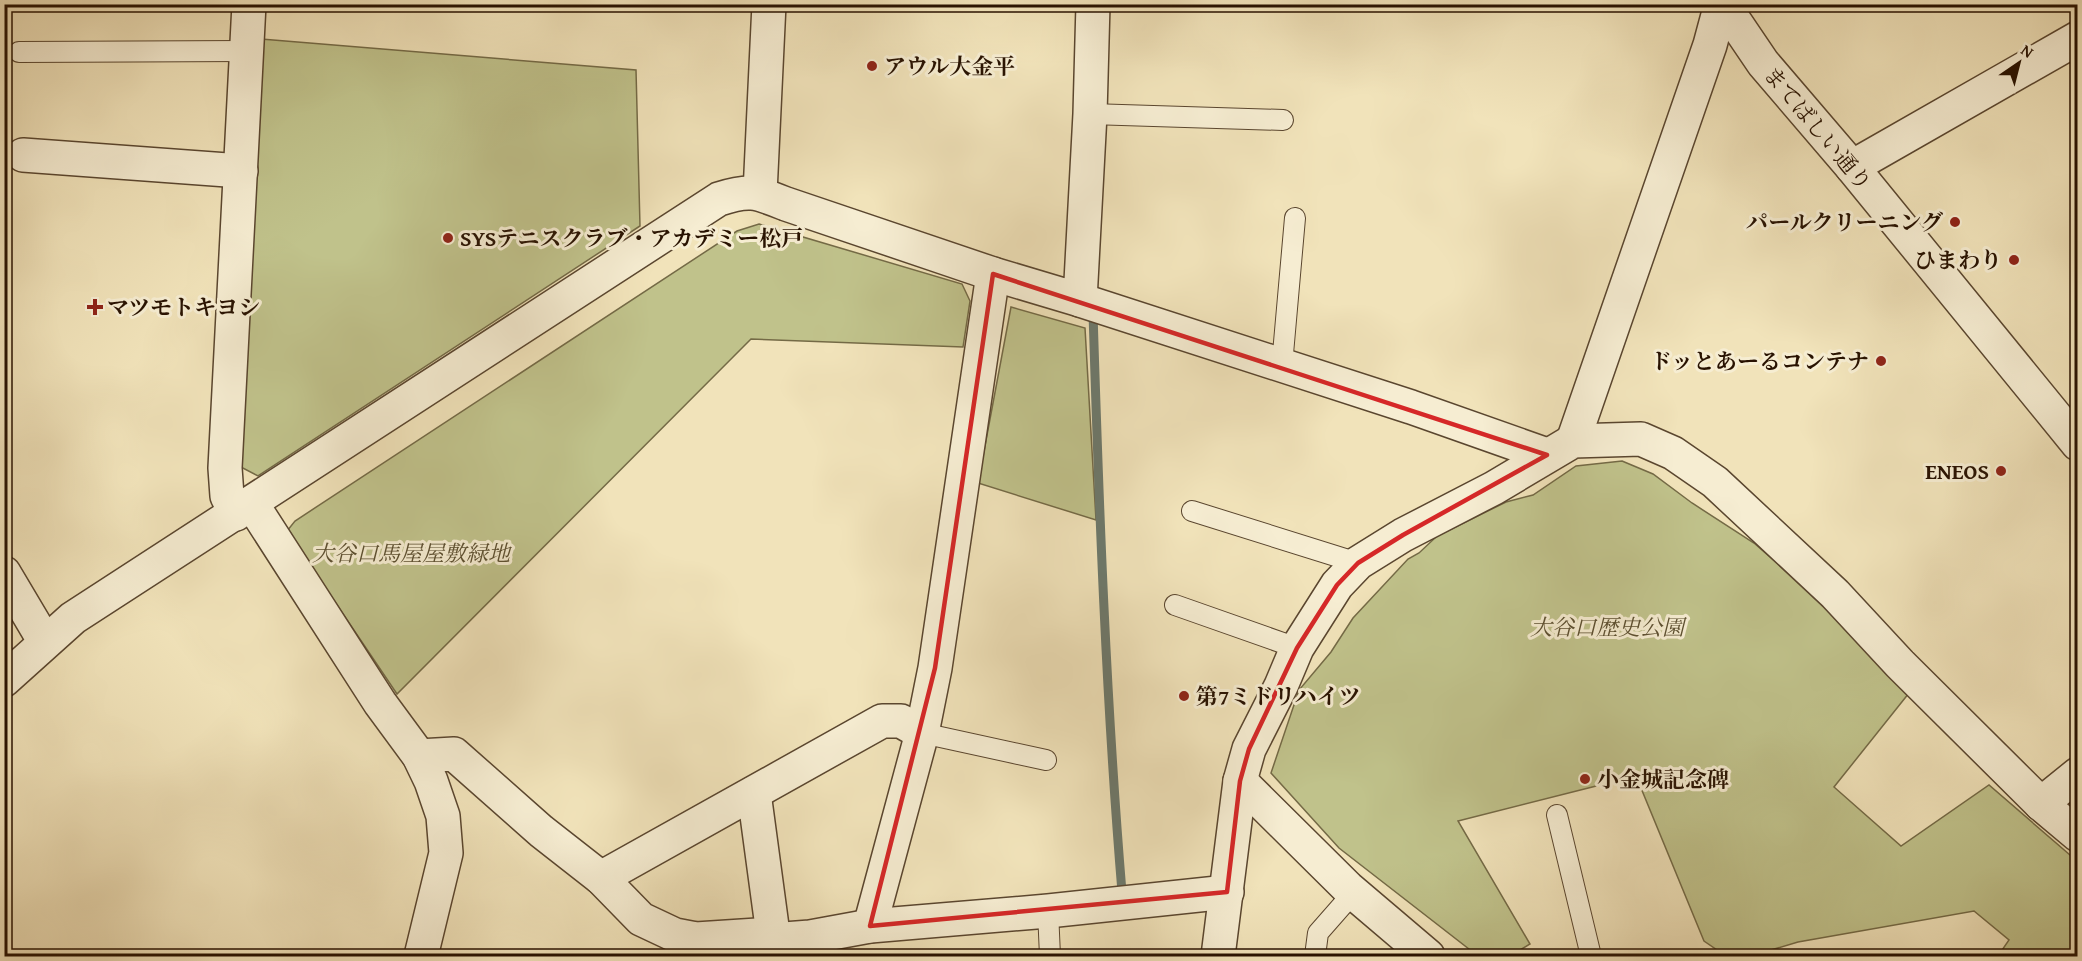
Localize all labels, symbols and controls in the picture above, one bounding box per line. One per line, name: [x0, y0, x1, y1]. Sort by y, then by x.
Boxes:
north arrow: [1989, 33, 2049, 93]
text: N: [2016, 38, 2039, 64]
place label: アウル大金平: [884, 50, 1015, 82]
marker: アウル大金平: [865, 59, 879, 73]
street label: まてばしい通り: [1756, 59, 1880, 197]
place label: パールクリーニング: [1746, 206, 1943, 238]
marker: パールクリーニング: [1948, 215, 1962, 229]
place label: SYSテニスクラブ・アカデミー松戸: [460, 222, 803, 254]
marker: SYSテニスクラブ・アカデミー松戸: [441, 231, 455, 245]
place label: ひまわり: [1914, 244, 2002, 276]
marker: ひまわり: [2007, 253, 2021, 267]
place label: マツモトキヨシ: [107, 291, 260, 323]
marker: マツモトキヨシ: [88, 300, 102, 314]
place label: ドッとあーるコンテナ: [1650, 345, 1869, 377]
marker: ドッとあーるコンテナ: [1874, 354, 1888, 368]
place label: ENEOS: [1925, 455, 1989, 487]
marker: ENEOS: [1994, 464, 2008, 478]
park label: 大谷口馬屋屋敷緑地: [312, 537, 512, 569]
park label: 大谷口歴史公園: [1530, 611, 1687, 643]
place label: 第7ミドリハイツ: [1196, 680, 1361, 712]
marker: 第7ミドリハイツ: [1177, 689, 1191, 703]
place label: 小金城記念碑: [1597, 763, 1729, 795]
marker: 小金城記念碑: [1578, 772, 1592, 786]

